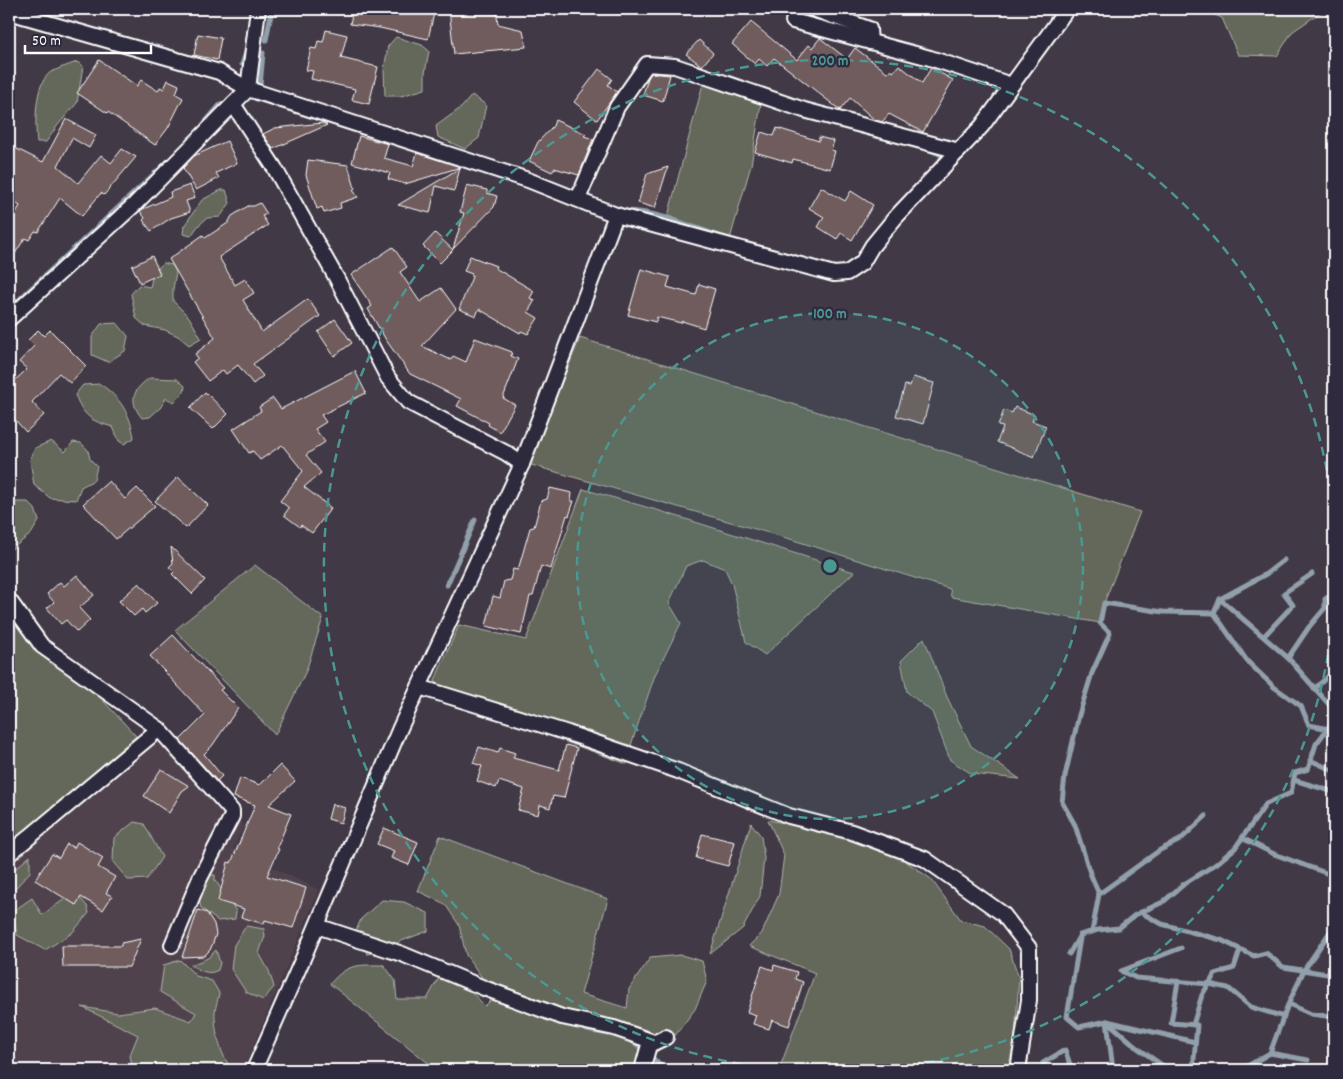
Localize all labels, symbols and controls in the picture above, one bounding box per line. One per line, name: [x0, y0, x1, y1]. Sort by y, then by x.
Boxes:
scale bar: [25, 22, 151, 54]
text: 50 m: [32, 31, 61, 53]
text: 200 m: [812, 51, 848, 73]
text: 100 m: [813, 304, 847, 326]
centre of rings: [821, 557, 839, 575]

